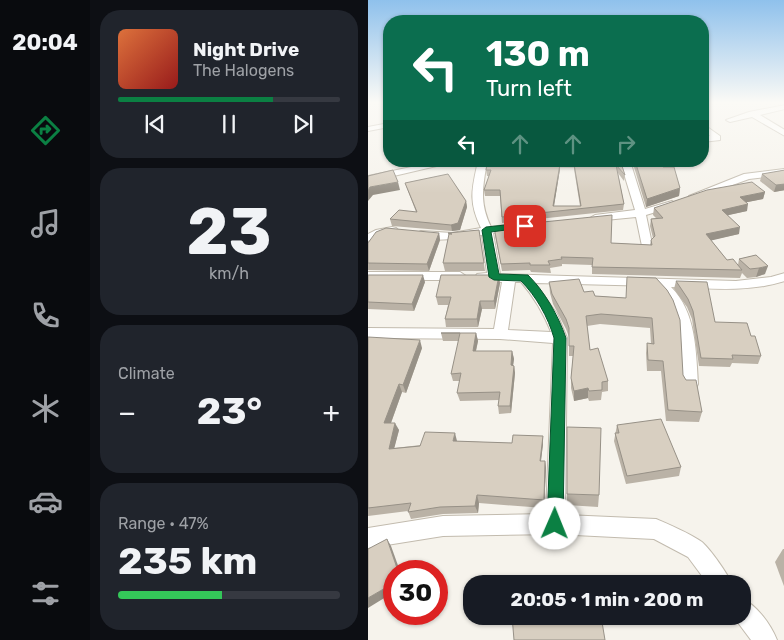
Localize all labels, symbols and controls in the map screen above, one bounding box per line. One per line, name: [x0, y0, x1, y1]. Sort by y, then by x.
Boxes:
text: 20:04: [12, 29, 78, 56]
text: 130 m: [486, 33, 590, 75]
icon: left: [403, 35, 468, 100]
text: Night Drive: [193, 38, 299, 61]
text: The Halogens: [193, 61, 294, 80]
text: Turn left: [486, 75, 572, 102]
icon: previous: [141, 110, 169, 138]
icon: pause: [215, 110, 243, 138]
icon: next: [289, 110, 317, 138]
icon: directions: [28, 113, 63, 148]
icon: left: [453, 130, 481, 158]
icon: ahead: [506, 130, 534, 158]
icon: ahead: [559, 130, 587, 158]
icon: right: [612, 130, 640, 158]
text: 23: [186, 193, 272, 270]
pin: [504, 205, 546, 247]
icon: music: [28, 206, 63, 241]
icon: arrive: [511, 212, 539, 240]
text: km/h: [209, 264, 249, 283]
icon: phone: [28, 298, 63, 333]
text: Climate: [118, 364, 175, 383]
text: 23°: [197, 388, 262, 434]
icon: climate: [28, 391, 63, 426]
text: −: [118, 396, 136, 429]
text: +: [323, 396, 340, 429]
icon: car: [28, 484, 63, 519]
position arrow: [528, 497, 580, 549]
text: Range · 47%: [118, 514, 209, 533]
text: 235 km: [118, 538, 257, 584]
speed limit sign: 30: [383, 560, 448, 625]
icon: filters: [28, 576, 63, 611]
text: 20:05 · 1 min · 200 m: [511, 588, 703, 611]

